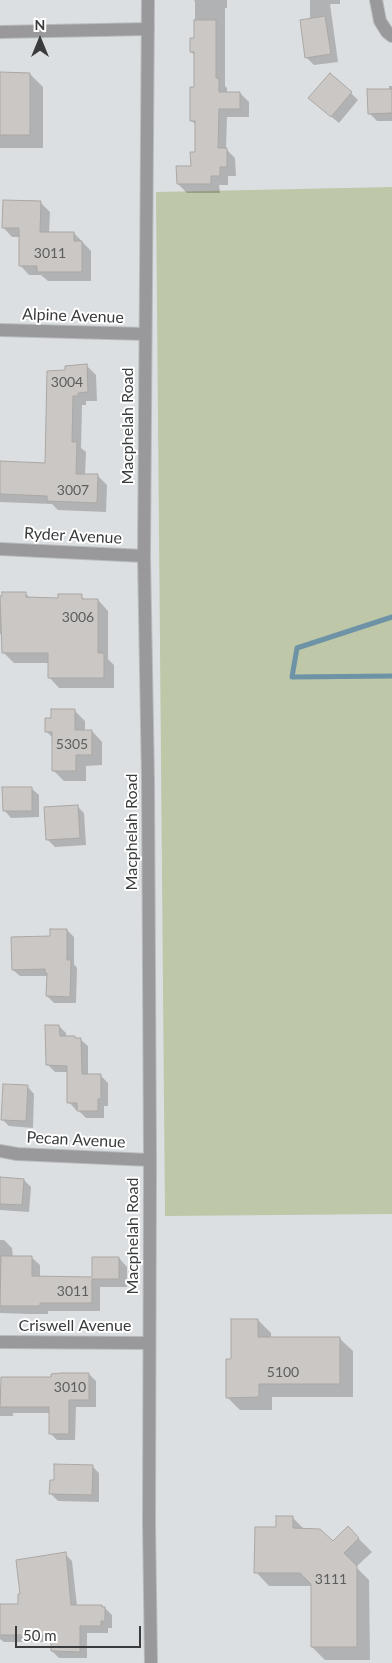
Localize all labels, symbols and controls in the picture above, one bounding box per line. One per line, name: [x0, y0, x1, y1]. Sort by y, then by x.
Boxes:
north arrow: [15, 15, 65, 65]
text: N: [35, 16, 45, 33]
house number: 3011: [34, 245, 66, 261]
street label: Alpine Avenue: [22, 305, 124, 327]
street label: Macphelah Road: [118, 368, 138, 484]
house number: 3004: [51, 374, 83, 390]
house number: 3007: [57, 482, 89, 498]
street label: Ryder Avenue: [24, 524, 122, 548]
house number: 3006: [62, 609, 94, 625]
house number: 5305: [56, 736, 88, 752]
street label: Macphelah Road: [122, 774, 142, 890]
street label: Pecan Avenue: [26, 1128, 126, 1152]
street label: Macphelah Road: [123, 1178, 143, 1294]
house number: 3011: [57, 1283, 89, 1299]
street label: Criswell Avenue: [19, 1316, 131, 1336]
house number: 5100: [267, 1364, 299, 1380]
house number: 3010: [54, 1379, 86, 1395]
house number: 3111: [315, 1571, 347, 1587]
scale bar: [18, 1616, 144, 1648]
text: 50 m: [23, 1626, 57, 1644]

